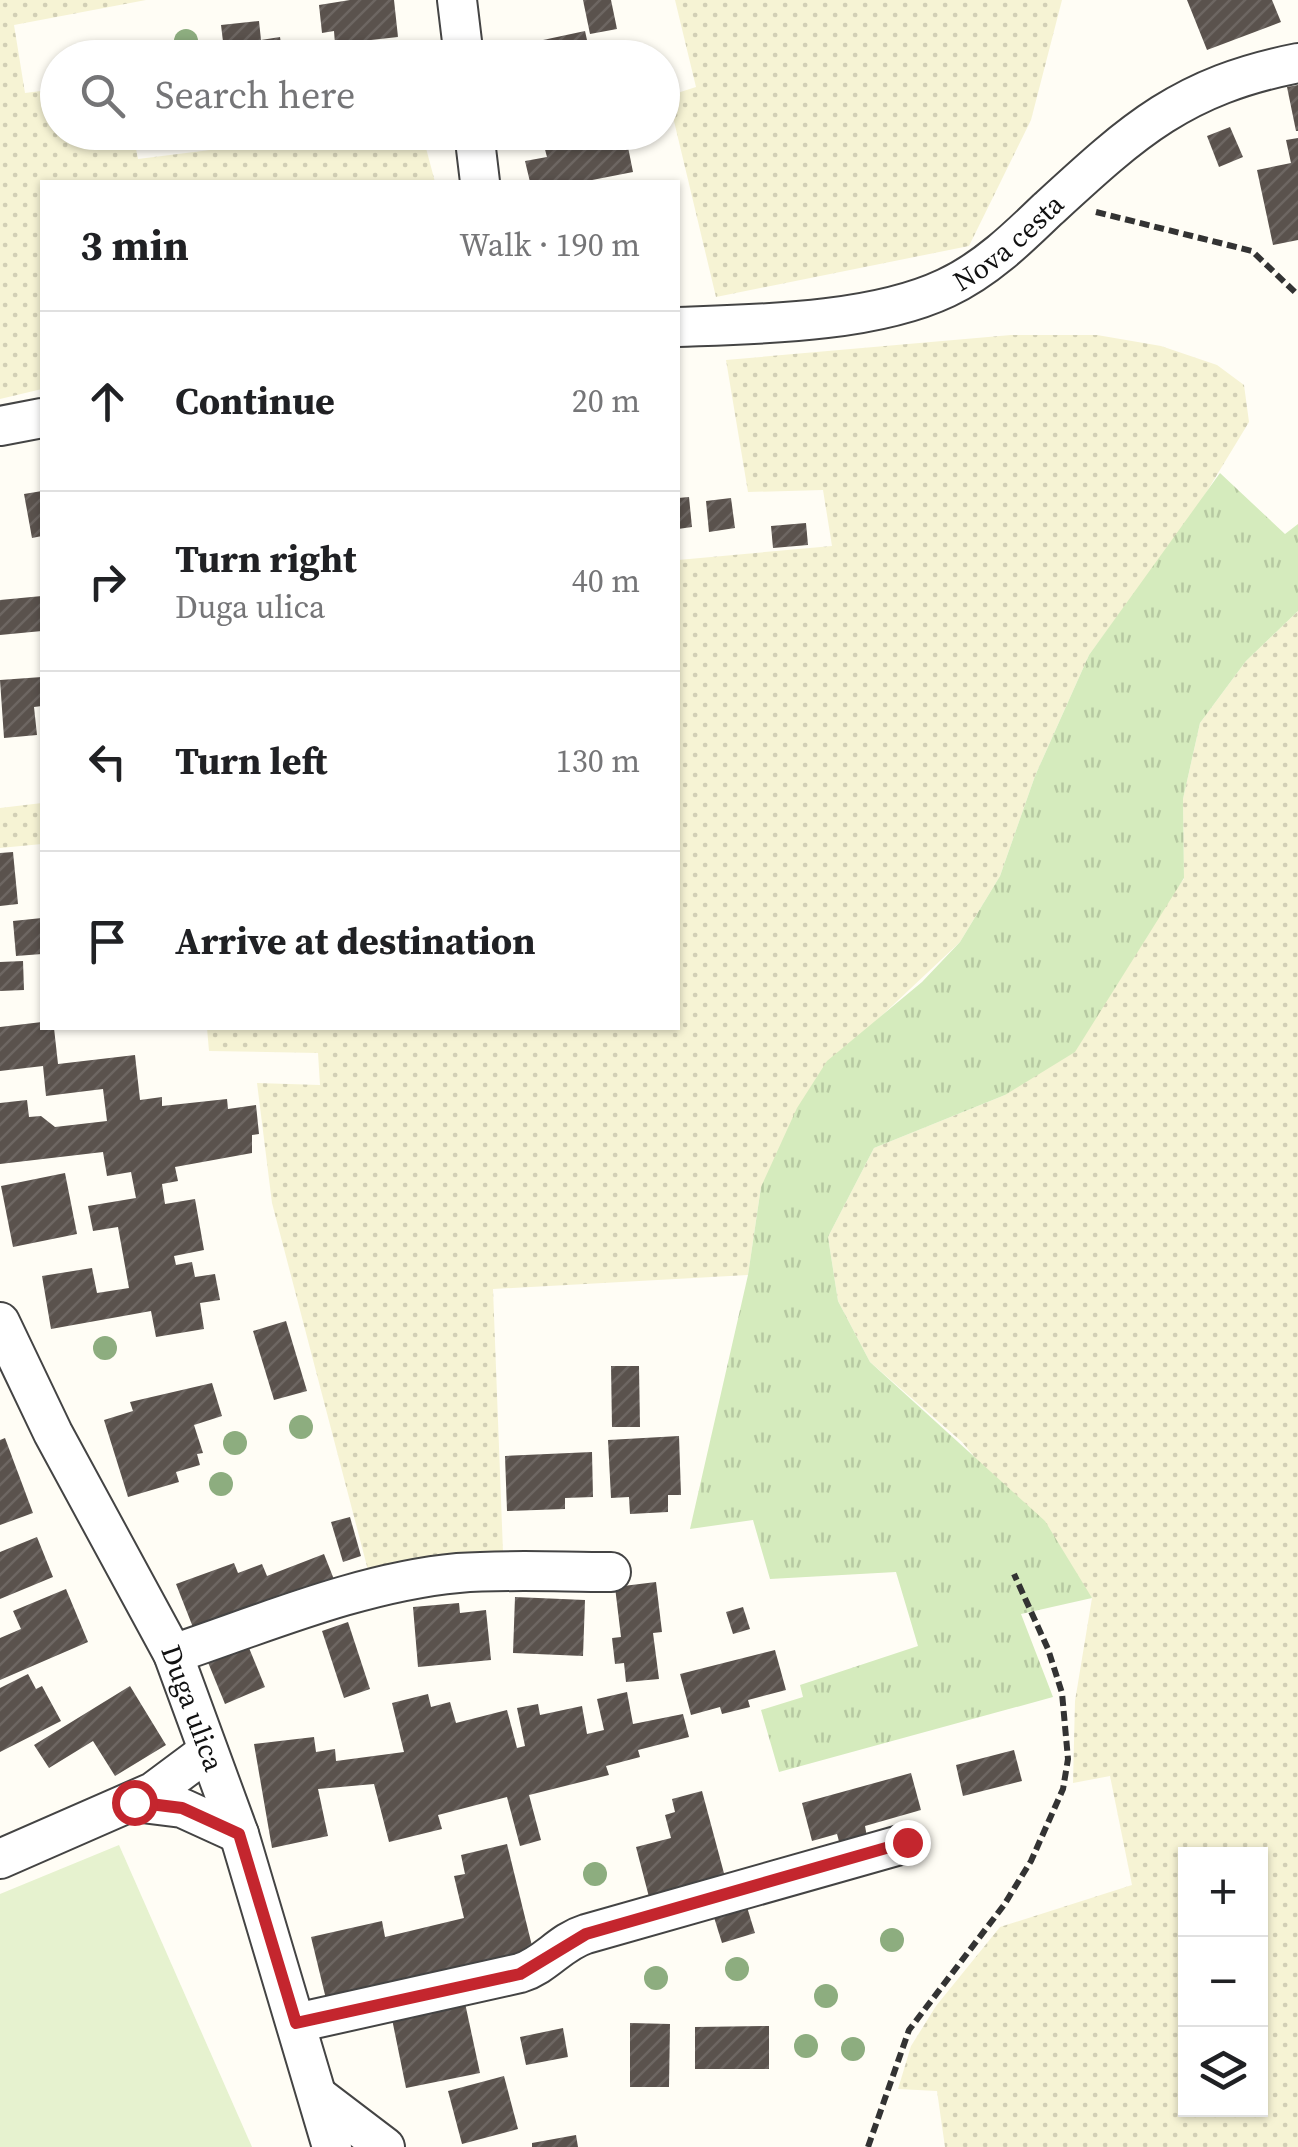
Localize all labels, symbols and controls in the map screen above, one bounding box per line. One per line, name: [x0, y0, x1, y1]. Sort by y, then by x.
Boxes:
search box: [40, 40, 680, 150]
icon: search: [75, 68, 130, 123]
text: Search here: [155, 69, 355, 121]
street label: Nova cesta: [946, 185, 1072, 300]
text: 3 min: [80, 216, 189, 274]
text: Walk · 190 m: [459, 223, 640, 267]
icon: ahead: [80, 374, 135, 429]
text: Continue: [175, 375, 335, 427]
text: 20 m: [572, 379, 640, 423]
text: Turn right: [175, 533, 357, 585]
icon: right: [80, 554, 135, 609]
text: 40 m: [572, 559, 640, 603]
text: Duga ulica: [175, 585, 325, 629]
icon: left: [80, 734, 135, 789]
text: Turn left: [175, 735, 327, 787]
text: 130 m: [556, 739, 640, 783]
icon: arrive: [80, 914, 135, 969]
text: Arrive at destination: [175, 915, 536, 967]
street label: Duga ulica: [152, 1640, 234, 1777]
route start: [112, 1780, 158, 1826]
route end: [885, 1820, 931, 1866]
map controls: [1178, 1847, 1268, 2117]
button: +: [1178, 1847, 1268, 1937]
button: −: [1178, 1937, 1268, 2027]
button: layers: [1178, 2027, 1268, 2117]

